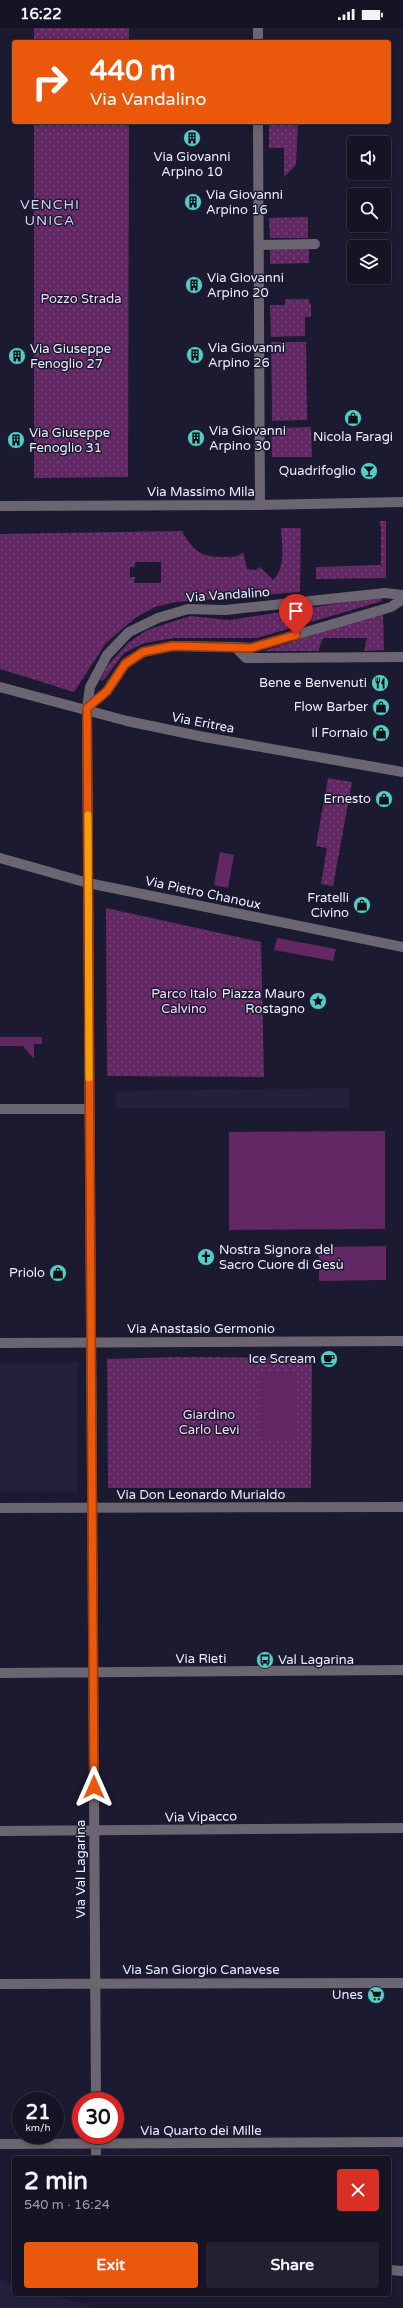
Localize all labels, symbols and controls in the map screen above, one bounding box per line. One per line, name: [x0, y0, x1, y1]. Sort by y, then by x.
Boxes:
text: 16:22: [20, 5, 62, 23]
text: 440 m: [90, 54, 176, 88]
icon: right: [24, 56, 76, 108]
text: Via Vandalino: [90, 88, 207, 110]
building icon: Via Giovanni Arpino 10: [182, 128, 202, 148]
map controls: [347, 136, 391, 284]
button: sound: [347, 136, 391, 180]
place label: Via Giovanni Arpino 10: [154, 149, 230, 180]
place label: Via Giovanni Arpino 16: [206, 187, 283, 218]
button: search: [347, 188, 391, 232]
building icon: Via Giovanni Arpino 16: [183, 192, 203, 212]
district label: VENCHI UNICA: [20, 196, 80, 229]
button: layers: [347, 240, 391, 284]
place label: Via Giovanni Arpino 20: [207, 270, 284, 301]
building icon: Via Giovanni Arpino 20: [184, 275, 204, 295]
park label: Pozzo Strada: [40, 291, 122, 307]
place label: Via Giovanni Arpino 26: [208, 340, 285, 371]
place label: Via Giuseppe Fenoglio 27: [30, 341, 111, 372]
building icon: Via Giovanni Arpino 26: [185, 345, 205, 365]
building icon: Via Giuseppe Fenoglio 27: [7, 346, 27, 366]
shop icon: Nicola Faragi: [343, 408, 363, 428]
place label: Via Giovanni Arpino 30: [209, 423, 286, 454]
place label: Via Giuseppe Fenoglio 31: [29, 425, 110, 456]
building icon: Via Giovanni Arpino 30: [186, 428, 206, 448]
place label: Nicola Faragi: [313, 429, 393, 445]
building icon: Via Giuseppe Fenoglio 31: [6, 430, 26, 450]
bar icon: Quadrifoglio: [359, 461, 379, 481]
place label: Quadrifoglio: [279, 463, 356, 479]
street label: Via Massimo Mila: [147, 484, 255, 500]
street label: Via Vandalino: [185, 584, 271, 606]
pin: [279, 594, 313, 635]
icon: arrive: [285, 600, 307, 622]
restaurant icon: Bene e Benvenuti: [370, 673, 390, 693]
place label: Bene e Benvenuti: [259, 675, 367, 691]
shop icon: Flow Barber: [371, 697, 391, 717]
place label: Flow Barber: [294, 699, 368, 715]
street label: Via Eritrea: [170, 709, 236, 737]
shop icon: Il Fornaio: [371, 723, 391, 743]
place label: Il Fornaio: [311, 725, 368, 741]
shop icon: Ernesto: [374, 789, 394, 809]
place label: Ernesto: [324, 791, 371, 807]
street label: Via Pietro Chanoux: [144, 873, 262, 913]
place label: Fratelli Civino: [307, 890, 349, 921]
shop icon: Fratelli Civino: [352, 895, 372, 915]
park label: Parco Italo Calvino: [151, 986, 217, 1017]
place label: Piazza Mauro Rostagno: [222, 986, 305, 1017]
place icon: Piazza Mauro Rostagno: [308, 991, 328, 1011]
place label: Nostra Signora del Sacro Cuore di Gesù: [219, 1242, 344, 1273]
church icon: Nostra Signora del Sacro Cuore di Gesù: [196, 1247, 216, 1267]
shop icon: Priolo: [48, 1263, 68, 1283]
place label: Priolo: [9, 1265, 45, 1281]
street label: Via Anastasio Germonio: [127, 1321, 275, 1337]
cafe icon: Ice Scream: [319, 1349, 339, 1369]
place label: Ice Scream: [249, 1351, 316, 1367]
park label: Giardino Carlo Levi: [179, 1407, 239, 1438]
street label: Via Don Leonardo Murialdo: [117, 1487, 286, 1503]
bus stop icon: Val Lagarina: [255, 1650, 275, 1670]
street label: Via Rieti: [176, 1651, 226, 1667]
place label: Val Lagarina: [278, 1652, 354, 1668]
position arrow: [73, 1766, 115, 1808]
street label: Via Vipacco: [165, 1808, 237, 1826]
street label: Via Val Lagarina: [73, 1820, 89, 1918]
street label: Via San Giorgio Canavese: [122, 1962, 280, 1978]
supermarket icon: Unes: [366, 1985, 386, 2005]
place label: Unes: [332, 1987, 363, 2003]
speed limit sign: 30: [72, 2092, 124, 2144]
text: 21: [25, 2101, 51, 2125]
text: km/h: [25, 2122, 51, 2134]
street label: Via Quarto dei Mille: [140, 2123, 262, 2139]
text: 2 min: [24, 2167, 88, 2196]
button: close: [337, 2169, 379, 2211]
text: 540 m · 16:24: [24, 2197, 110, 2213]
button: Exit: [24, 2242, 198, 2288]
button: Share: [206, 2242, 379, 2288]

